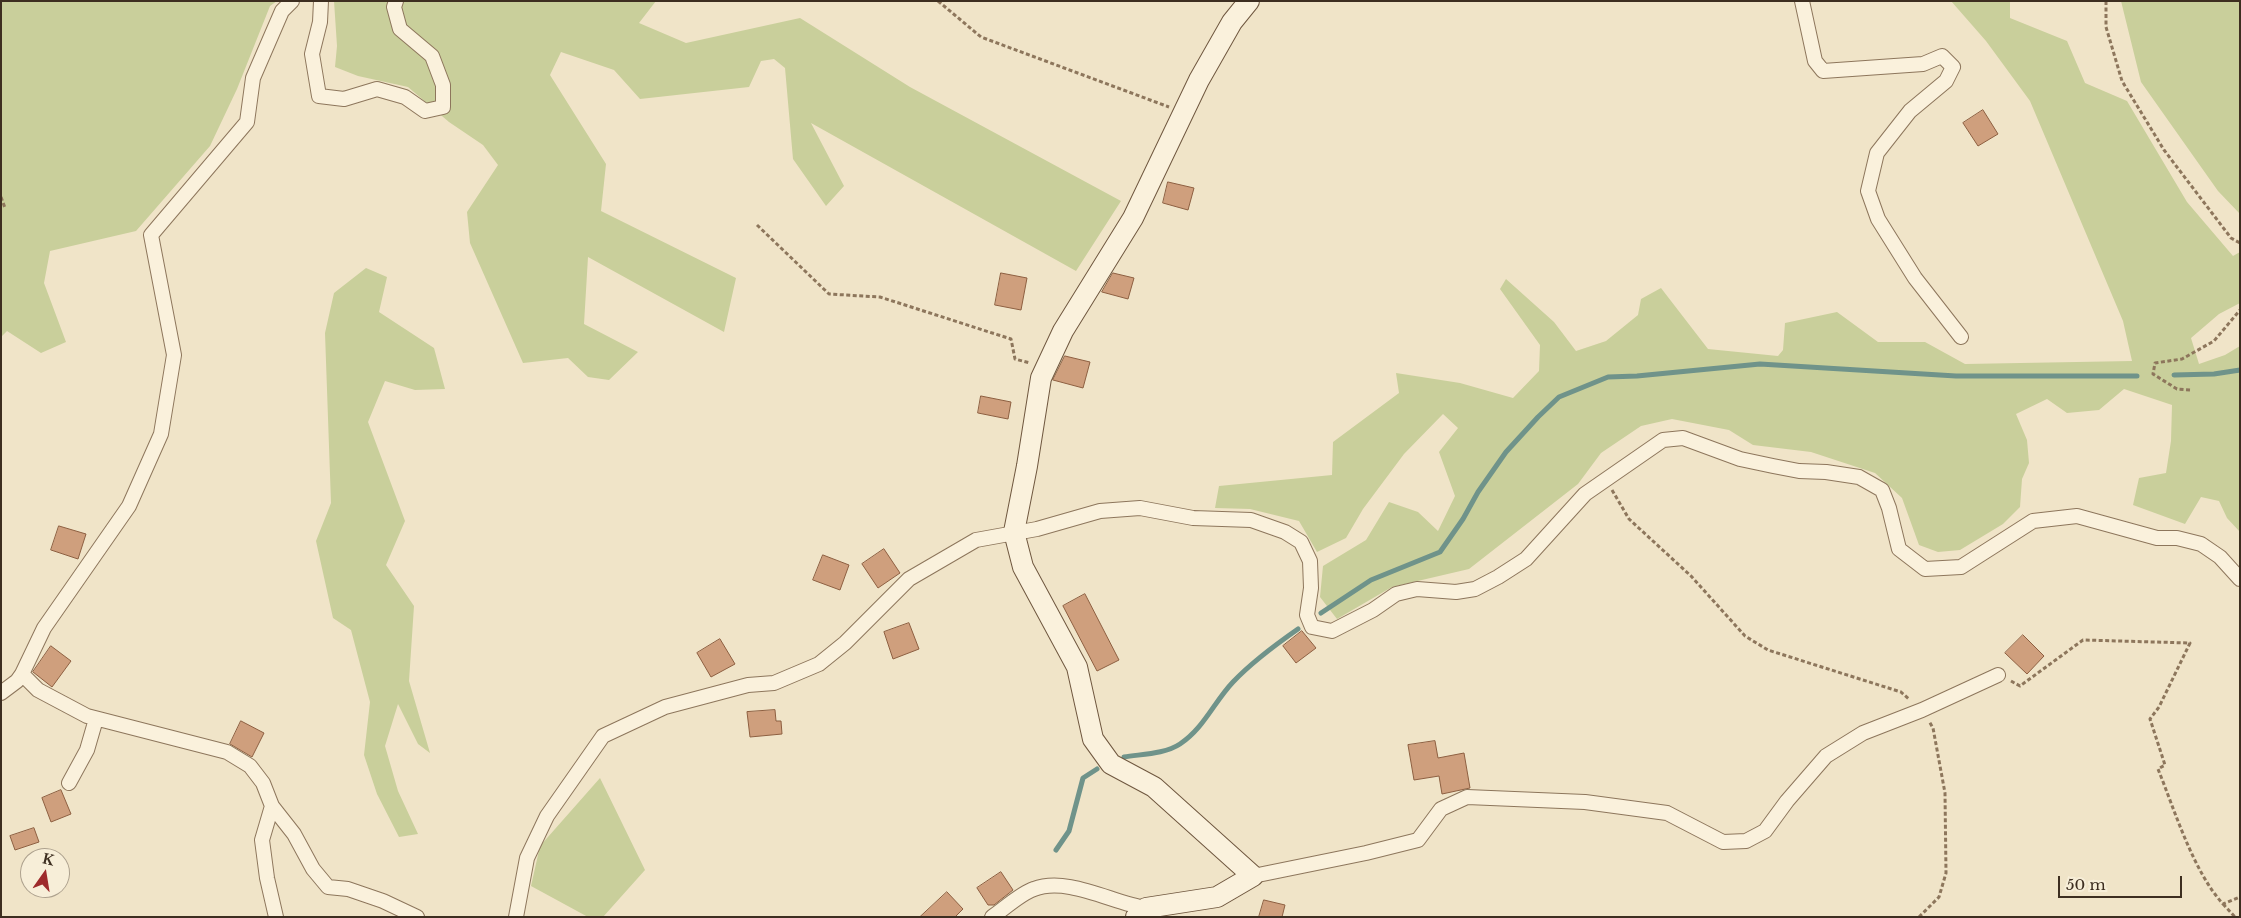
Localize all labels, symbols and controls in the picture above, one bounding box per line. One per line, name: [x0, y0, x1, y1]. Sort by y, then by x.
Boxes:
north arrow: [20, 848, 70, 898]
text: K: [41, 849, 56, 869]
scale bar: [2061, 866, 2185, 898]
text: 50 m: [2066, 875, 2106, 894]

